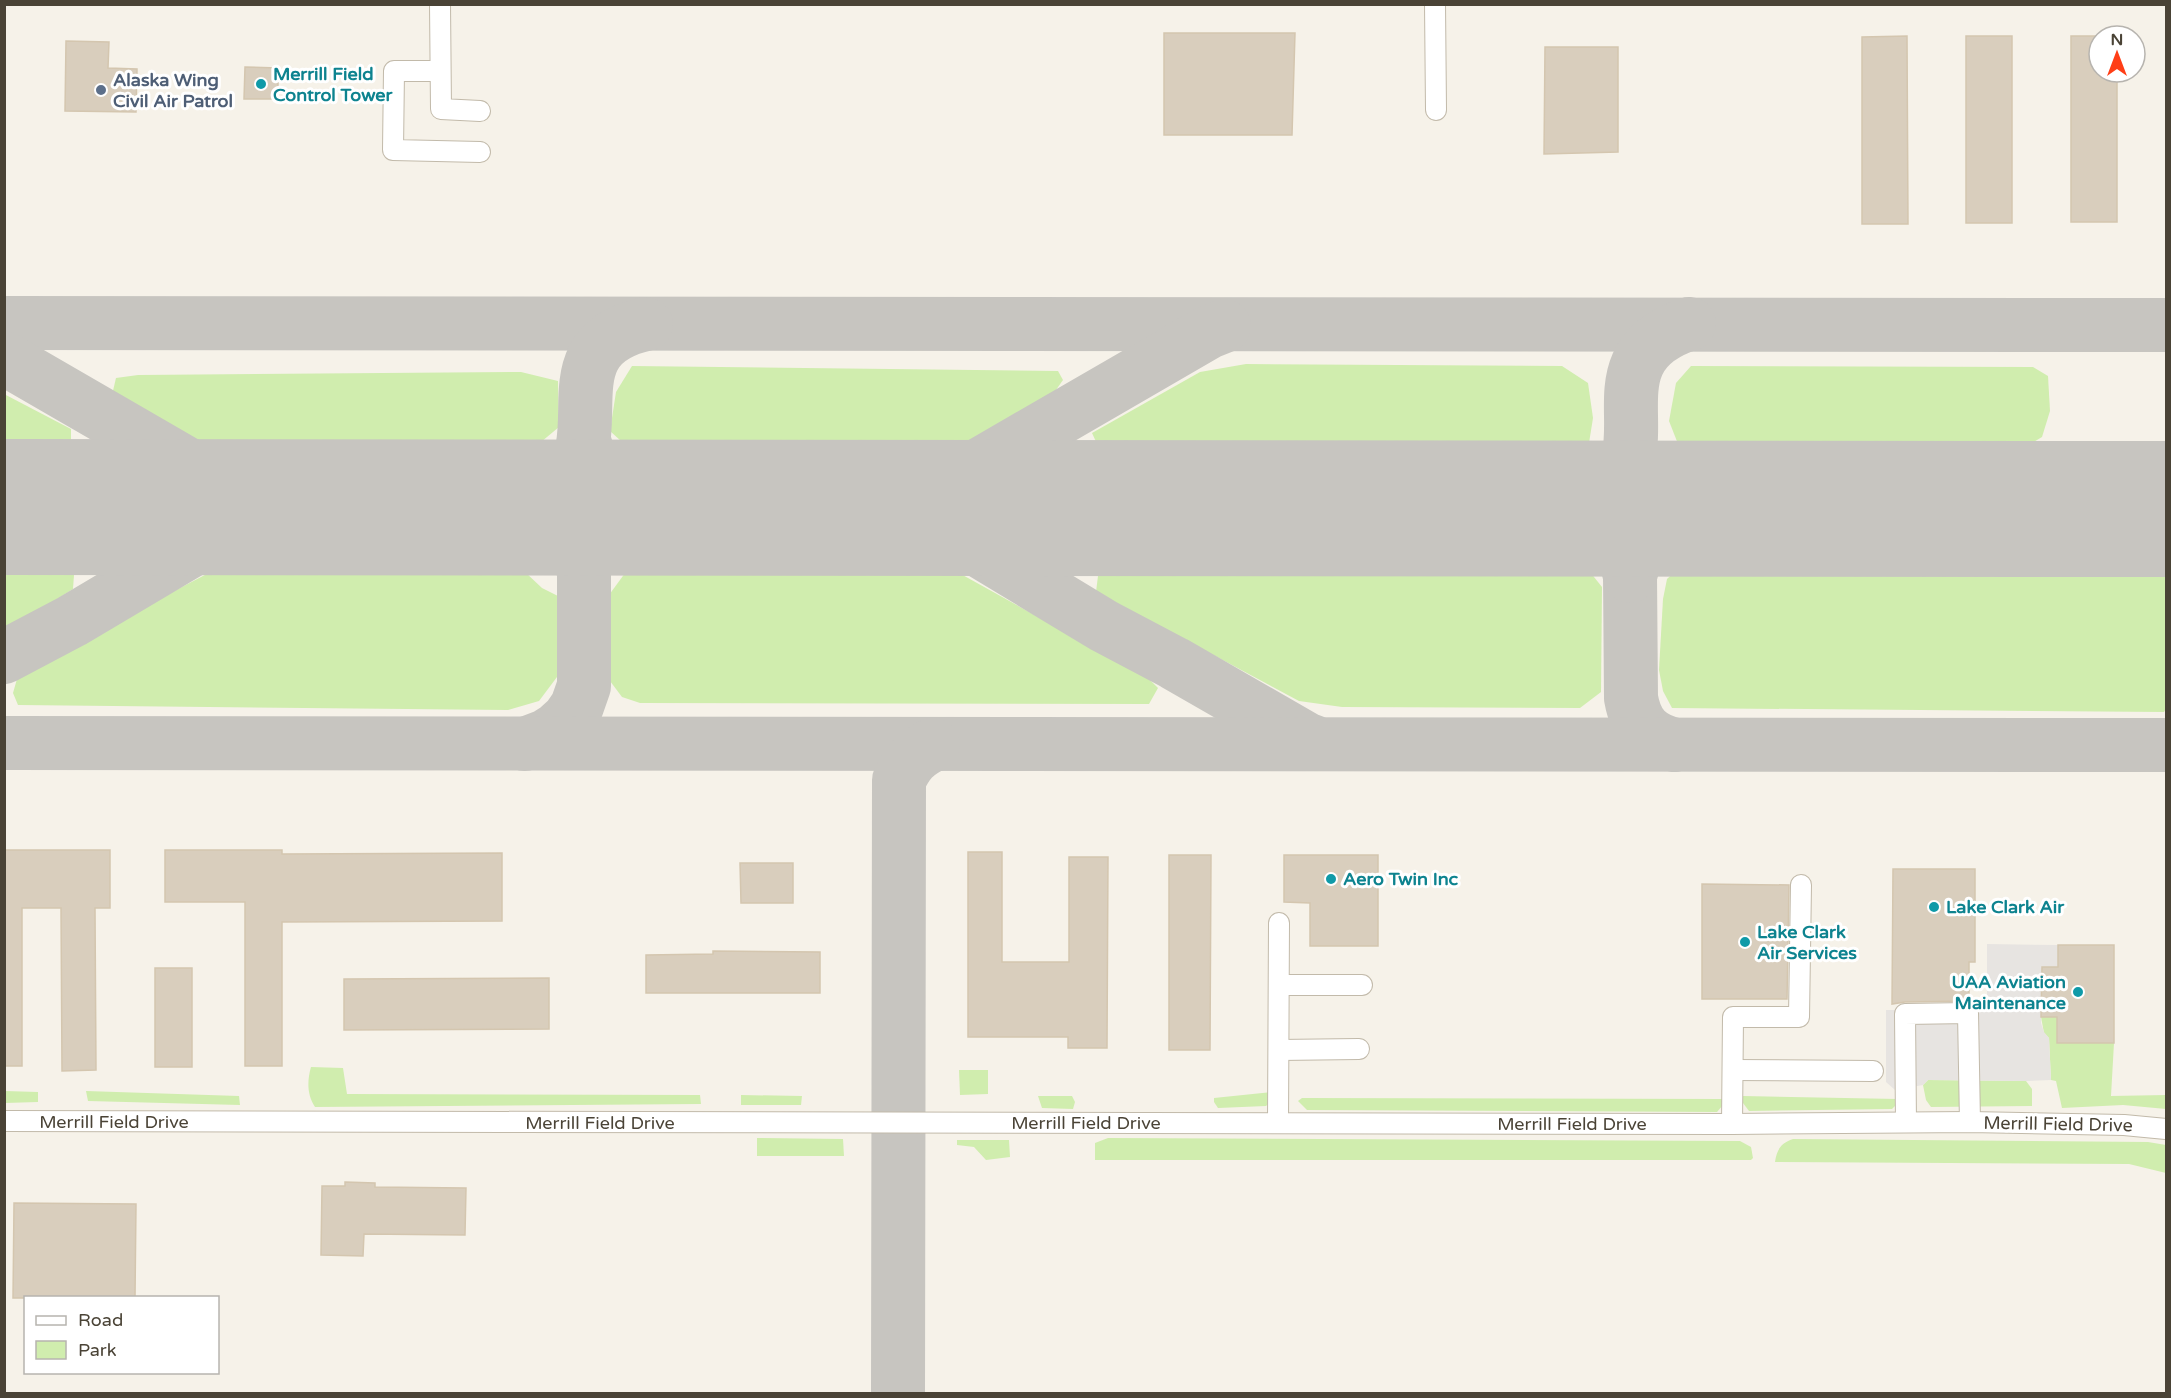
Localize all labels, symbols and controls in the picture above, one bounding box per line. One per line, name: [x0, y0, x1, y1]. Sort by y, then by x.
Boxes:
north arrow: [2087, 24, 2147, 84]
text: N: [2111, 30, 2123, 50]
place label: Merrill Field Control Tower: [273, 63, 393, 106]
place label: Alaska Wing Civil Air Patrol: [113, 69, 233, 112]
marker: Merrill Field Control Tower: [254, 77, 268, 91]
marker: Alaska Wing Civil Air Patrol: [94, 83, 108, 97]
place label: Aero Twin Inc: [1343, 868, 1459, 890]
marker: Aero Twin Inc: [1324, 872, 1338, 886]
place label: Lake Clark Air: [1946, 896, 2065, 918]
marker: Lake Clark Air: [1927, 900, 1941, 914]
place label: Lake Clark Air Services: [1757, 921, 1857, 964]
marker: Lake Clark Air Services: [1738, 935, 1752, 949]
place label: UAA Aviation Maintenance: [1952, 971, 2066, 1014]
marker: UAA Aviation Maintenance: [2071, 985, 2085, 999]
street label: Merrill Field Drive: [39, 1111, 189, 1133]
street label: Merrill Field Drive: [525, 1112, 675, 1134]
street label: Merrill Field Drive: [1011, 1112, 1161, 1134]
street label: Merrill Field Drive: [1983, 1112, 2133, 1136]
street label: Merrill Field Drive: [1497, 1113, 1647, 1135]
legend: [24, 1296, 219, 1374]
text: Road: [78, 1309, 123, 1331]
text: Park: [78, 1339, 117, 1361]

